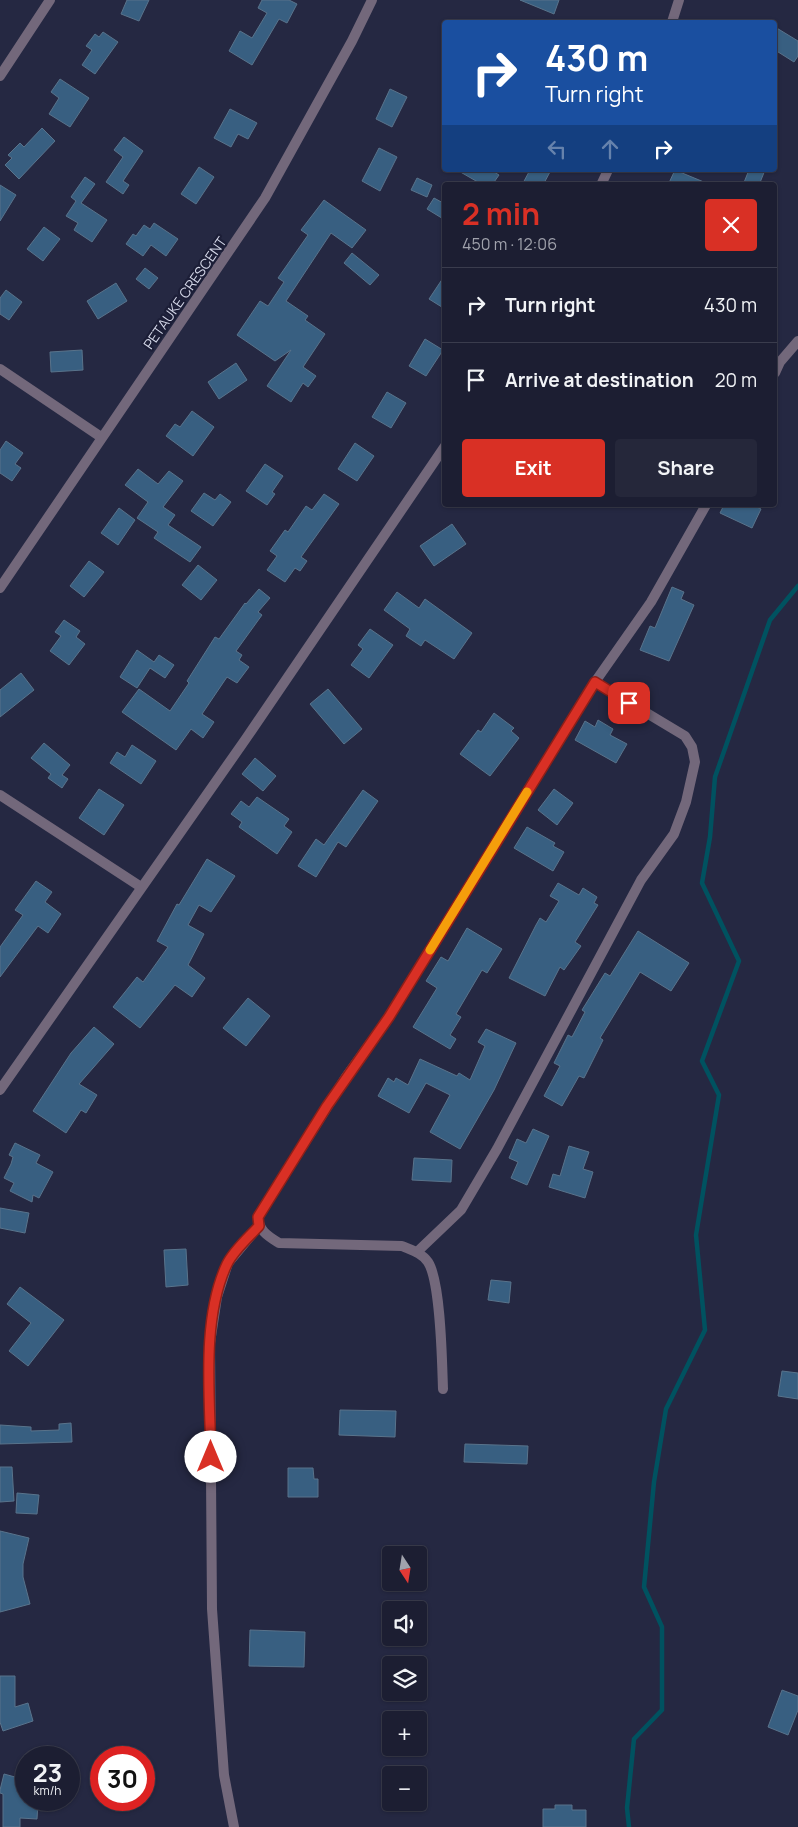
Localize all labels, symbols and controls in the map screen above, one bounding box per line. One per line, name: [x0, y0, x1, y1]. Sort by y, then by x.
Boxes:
text: 430 m: [545, 34, 648, 82]
icon: right: [462, 40, 527, 105]
text: Turn right: [545, 79, 643, 109]
icon: left: [543, 135, 571, 163]
icon: ahead: [596, 135, 624, 163]
icon: right: [649, 135, 677, 163]
text: 2 min: [462, 193, 540, 234]
button: close: [705, 199, 757, 251]
street label: PETAUKE CRESCENT: [139, 232, 231, 353]
text: 450 m · 12:06: [462, 233, 557, 255]
icon: right: [462, 291, 490, 319]
text: Turn right: [505, 292, 595, 318]
text: 430 m: [704, 292, 757, 318]
icon: arrive: [462, 366, 490, 394]
text: Arrive at destination: [505, 367, 694, 393]
text: 20 m: [715, 367, 757, 393]
button: Exit: [462, 439, 605, 497]
button: Share: [615, 439, 757, 497]
pin: [608, 682, 650, 724]
icon: arrive: [615, 689, 643, 717]
position arrow: [184, 1430, 236, 1482]
north arrow: [382, 1546, 428, 1591]
map controls: [382, 1546, 427, 1811]
button: sound: [382, 1601, 427, 1646]
button: layers: [382, 1656, 427, 1701]
button: +: [382, 1711, 427, 1756]
speed limit sign: 30: [90, 1746, 155, 1811]
text: 23: [33, 1755, 62, 1790]
button: −: [382, 1766, 427, 1811]
text: km/h: [34, 1782, 61, 1799]

